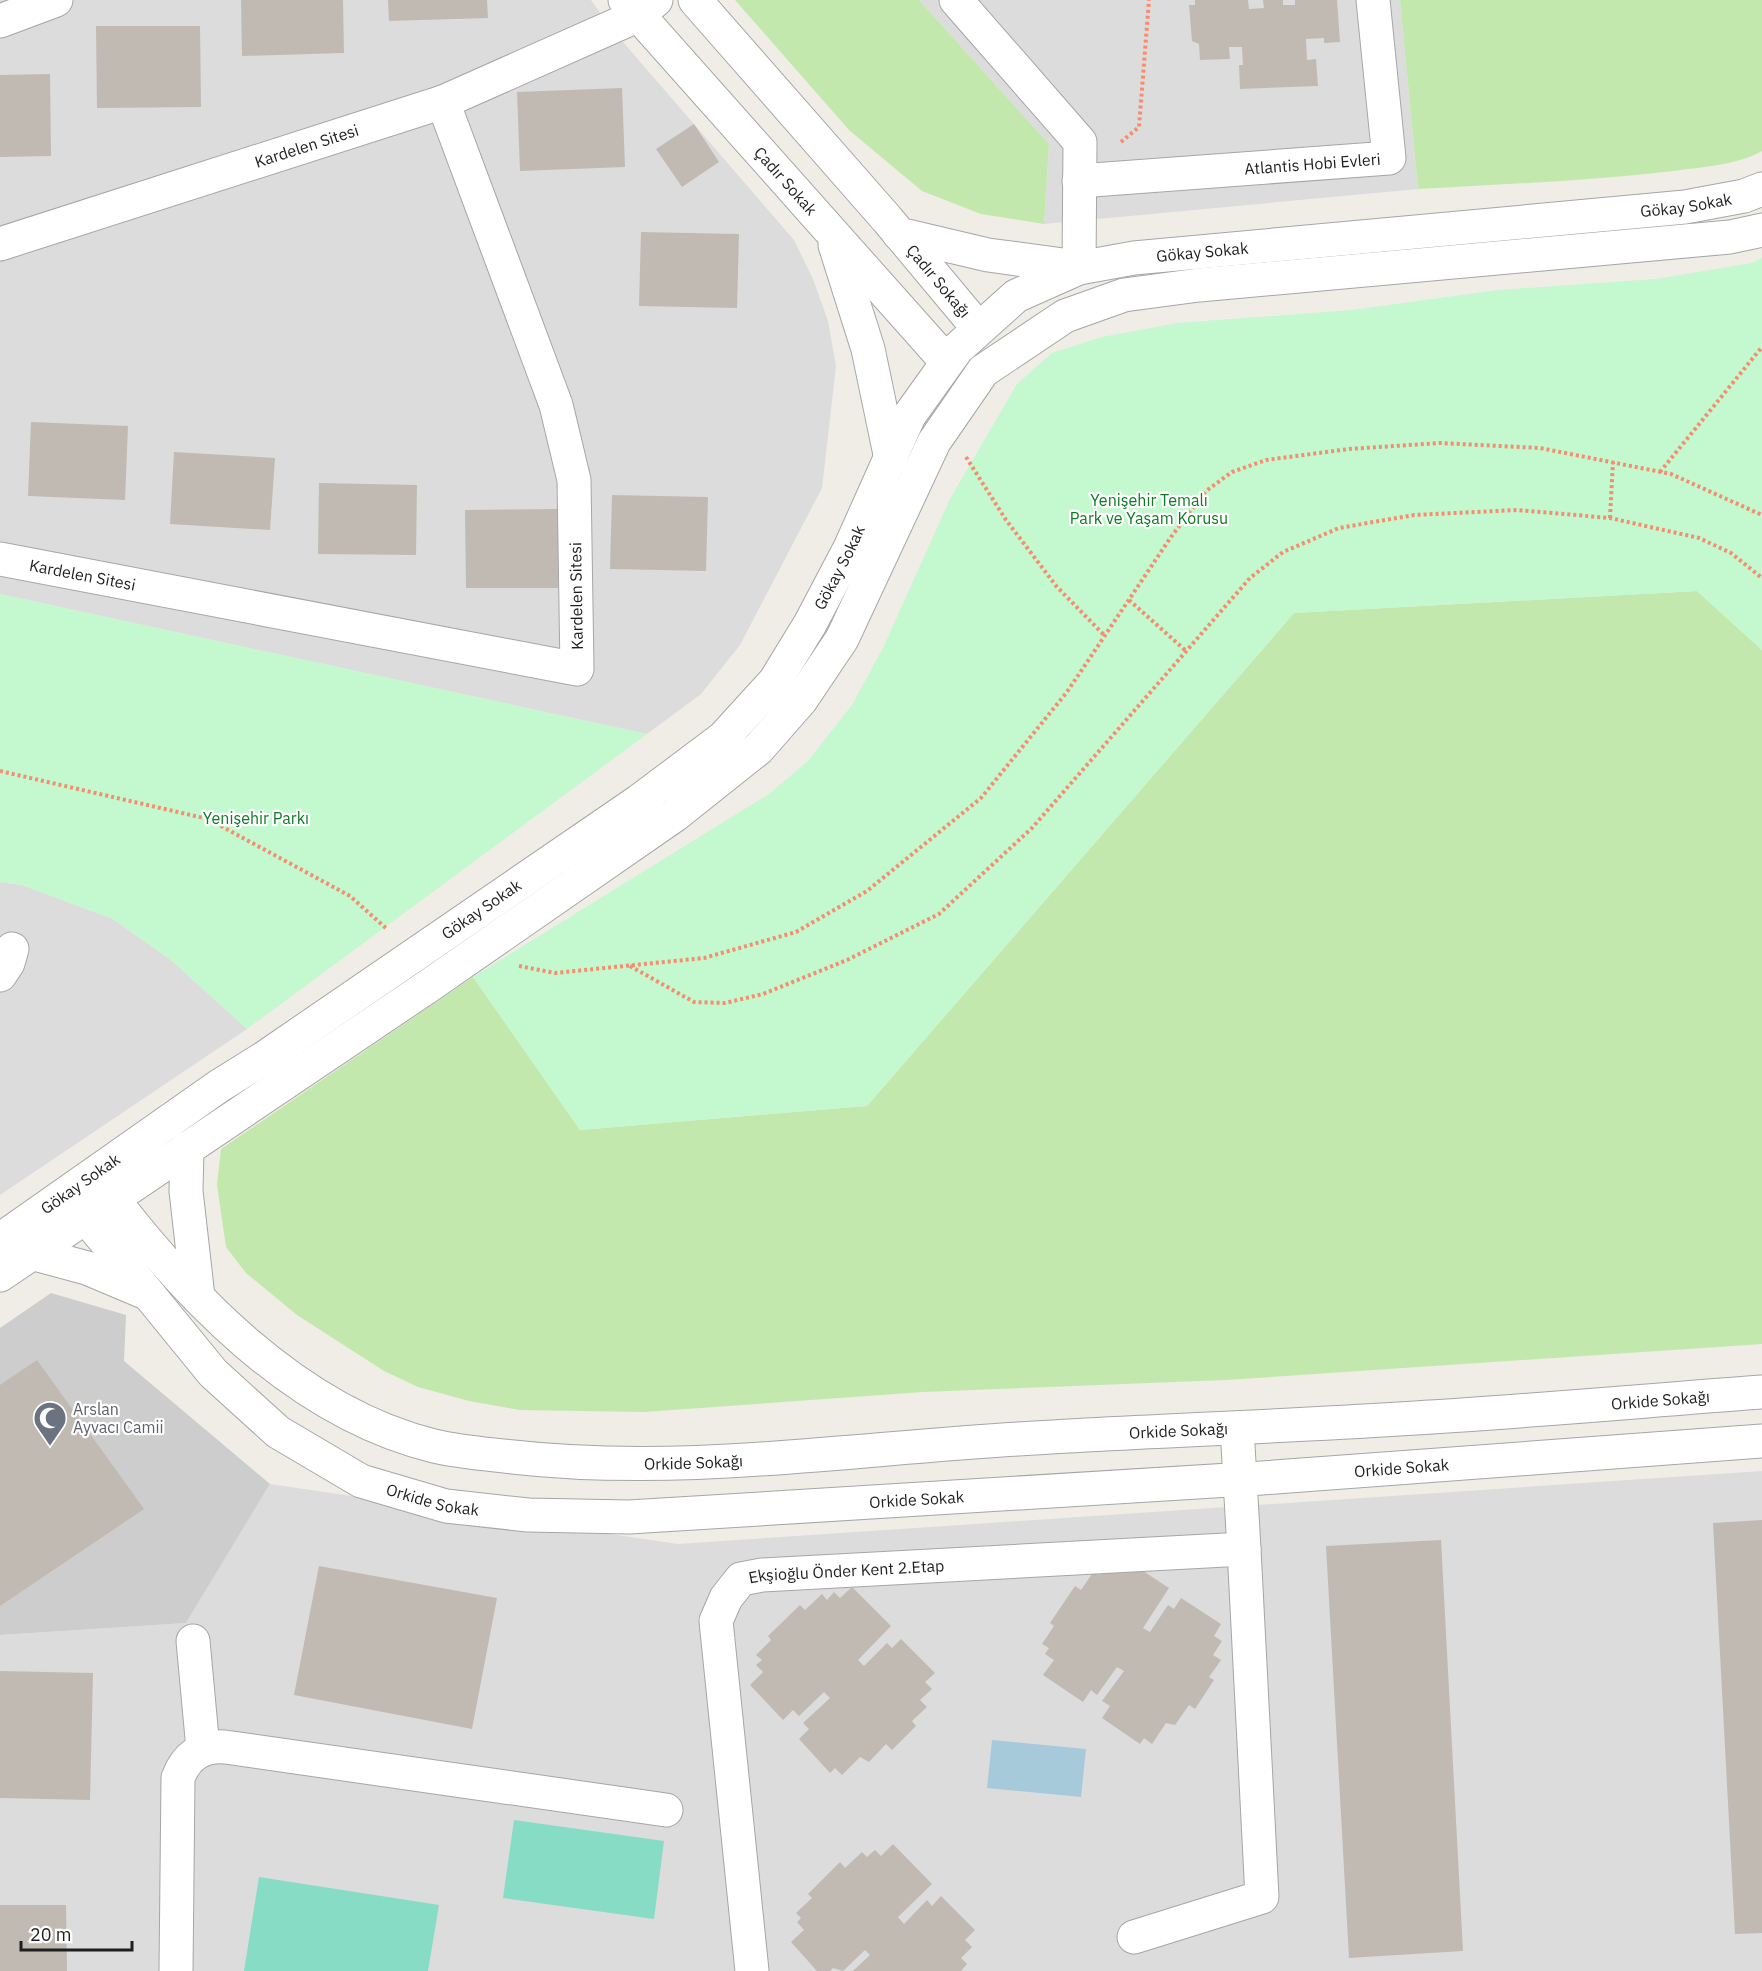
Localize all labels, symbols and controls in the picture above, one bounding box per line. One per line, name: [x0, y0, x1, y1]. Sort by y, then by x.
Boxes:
street label: Kardelen Sitesi: [252, 120, 361, 172]
street label: Çadır Sokak: [750, 142, 822, 220]
street label: Atlantis Hobi Evleri: [1243, 149, 1381, 179]
street label: Gökay Sokak: [1639, 188, 1734, 221]
street label: Gökay Sokak: [1155, 237, 1250, 266]
street label: Çadır Sokağı: [903, 240, 975, 322]
park label: Yenişehir Temalı Park ve Yaşam Korusu: [1070, 490, 1228, 528]
street label: Gökay Sokak: [809, 522, 869, 613]
street label: Kardelen Sitesi: [565, 542, 587, 650]
street label: Kardelen Sitesi: [28, 555, 137, 595]
park label: Yenişehir Parkı: [203, 808, 309, 828]
street label: Gökay Sokak: [437, 875, 525, 944]
street label: Gökay Sokak: [37, 1149, 124, 1218]
street label: Orkide Sokağı: [1610, 1386, 1711, 1414]
place label: Arslan Ayvacı Camii: [73, 1399, 164, 1437]
mosque icon: Arslan Ayvacı Camii: [32, 1400, 68, 1447]
street label: Orkide Sokağı: [1128, 1418, 1228, 1443]
street label: Orkide Sokağı: [644, 1450, 744, 1474]
street label: Orkide Sokak: [1353, 1454, 1450, 1481]
street label: Orkide Sokak: [384, 1479, 481, 1520]
street label: Orkide Sokak: [868, 1486, 965, 1512]
street label: Ekşioğlu Önder Kent 2.Etap: [747, 1555, 945, 1587]
scale bar: [21, 1914, 132, 1952]
text: 20 m: [30, 1923, 72, 1946]

